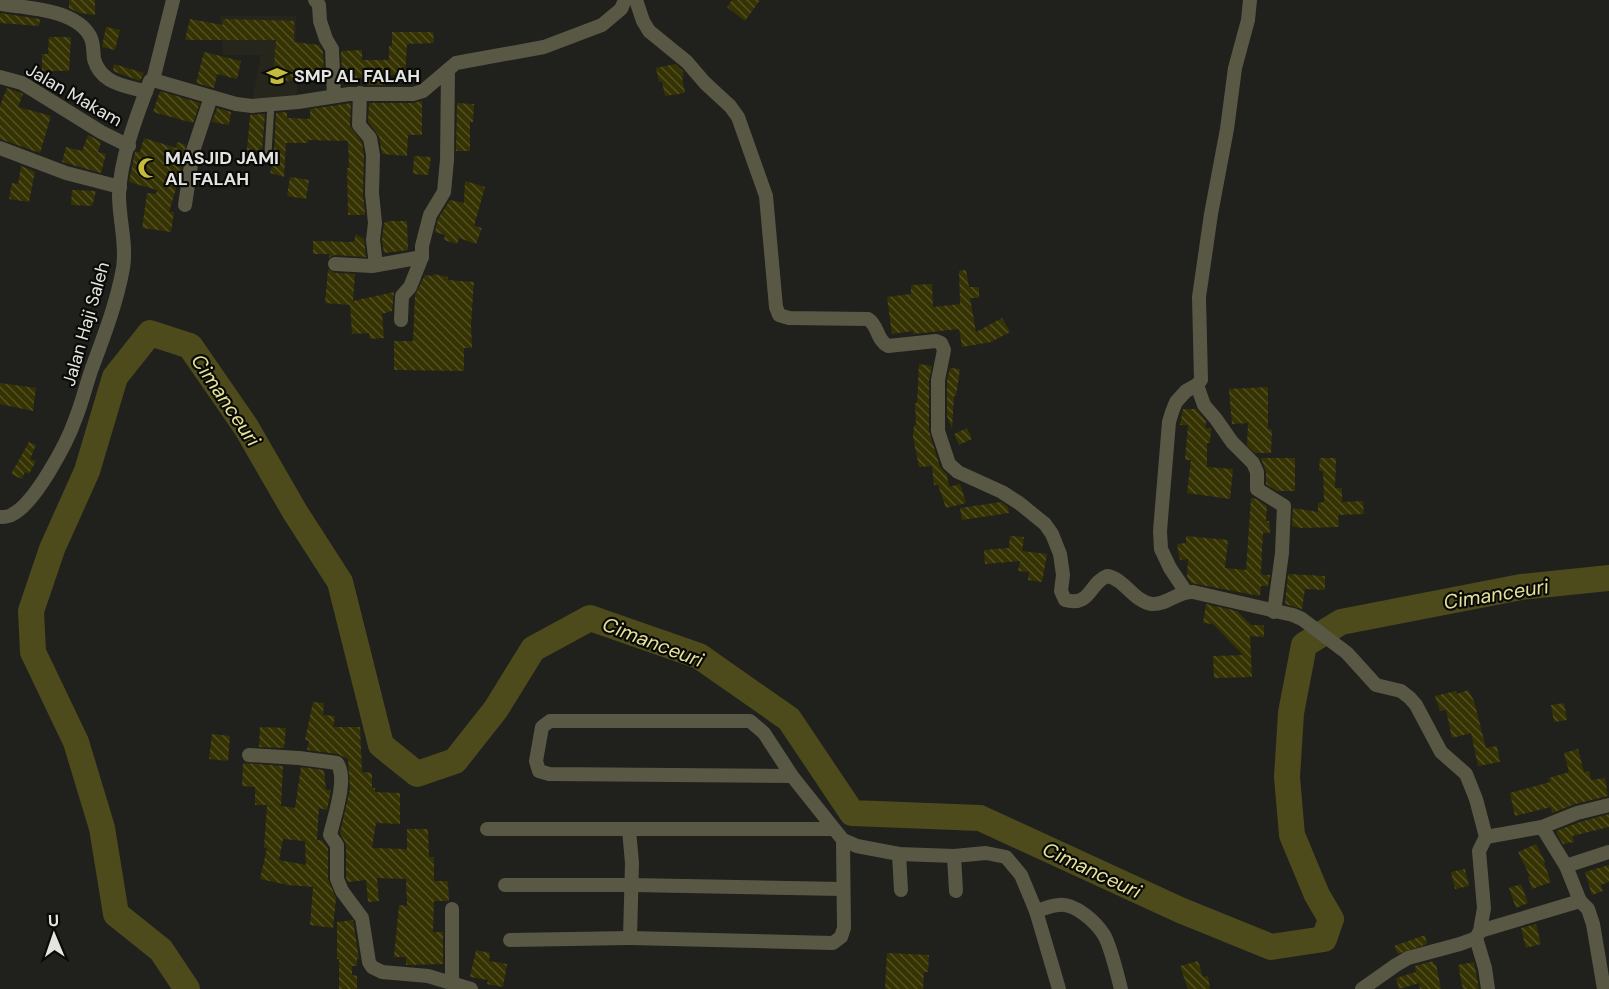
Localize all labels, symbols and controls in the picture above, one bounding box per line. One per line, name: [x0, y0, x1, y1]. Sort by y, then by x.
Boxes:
street label: Jalan Makam: [21, 58, 127, 132]
school or university icon: SMP AL FALAH: [265, 64, 289, 88]
place label: SMP AL FALAH: [294, 64, 420, 88]
place label: MASJID JAMI AL FALAH: [165, 146, 279, 191]
mosque icon: MASJID JAMI AL FALAH: [136, 156, 160, 180]
street label: Jalan Haji Saleh: [57, 259, 115, 389]
water label: Cimanceuri: [186, 349, 267, 452]
water label: Cimanceuri: [1442, 573, 1552, 615]
water label: Cimanceuri: [599, 611, 708, 674]
water label: Cimanceuri: [1038, 836, 1147, 905]
north arrow: [24, 905, 84, 965]
text: U: [48, 910, 59, 931]

